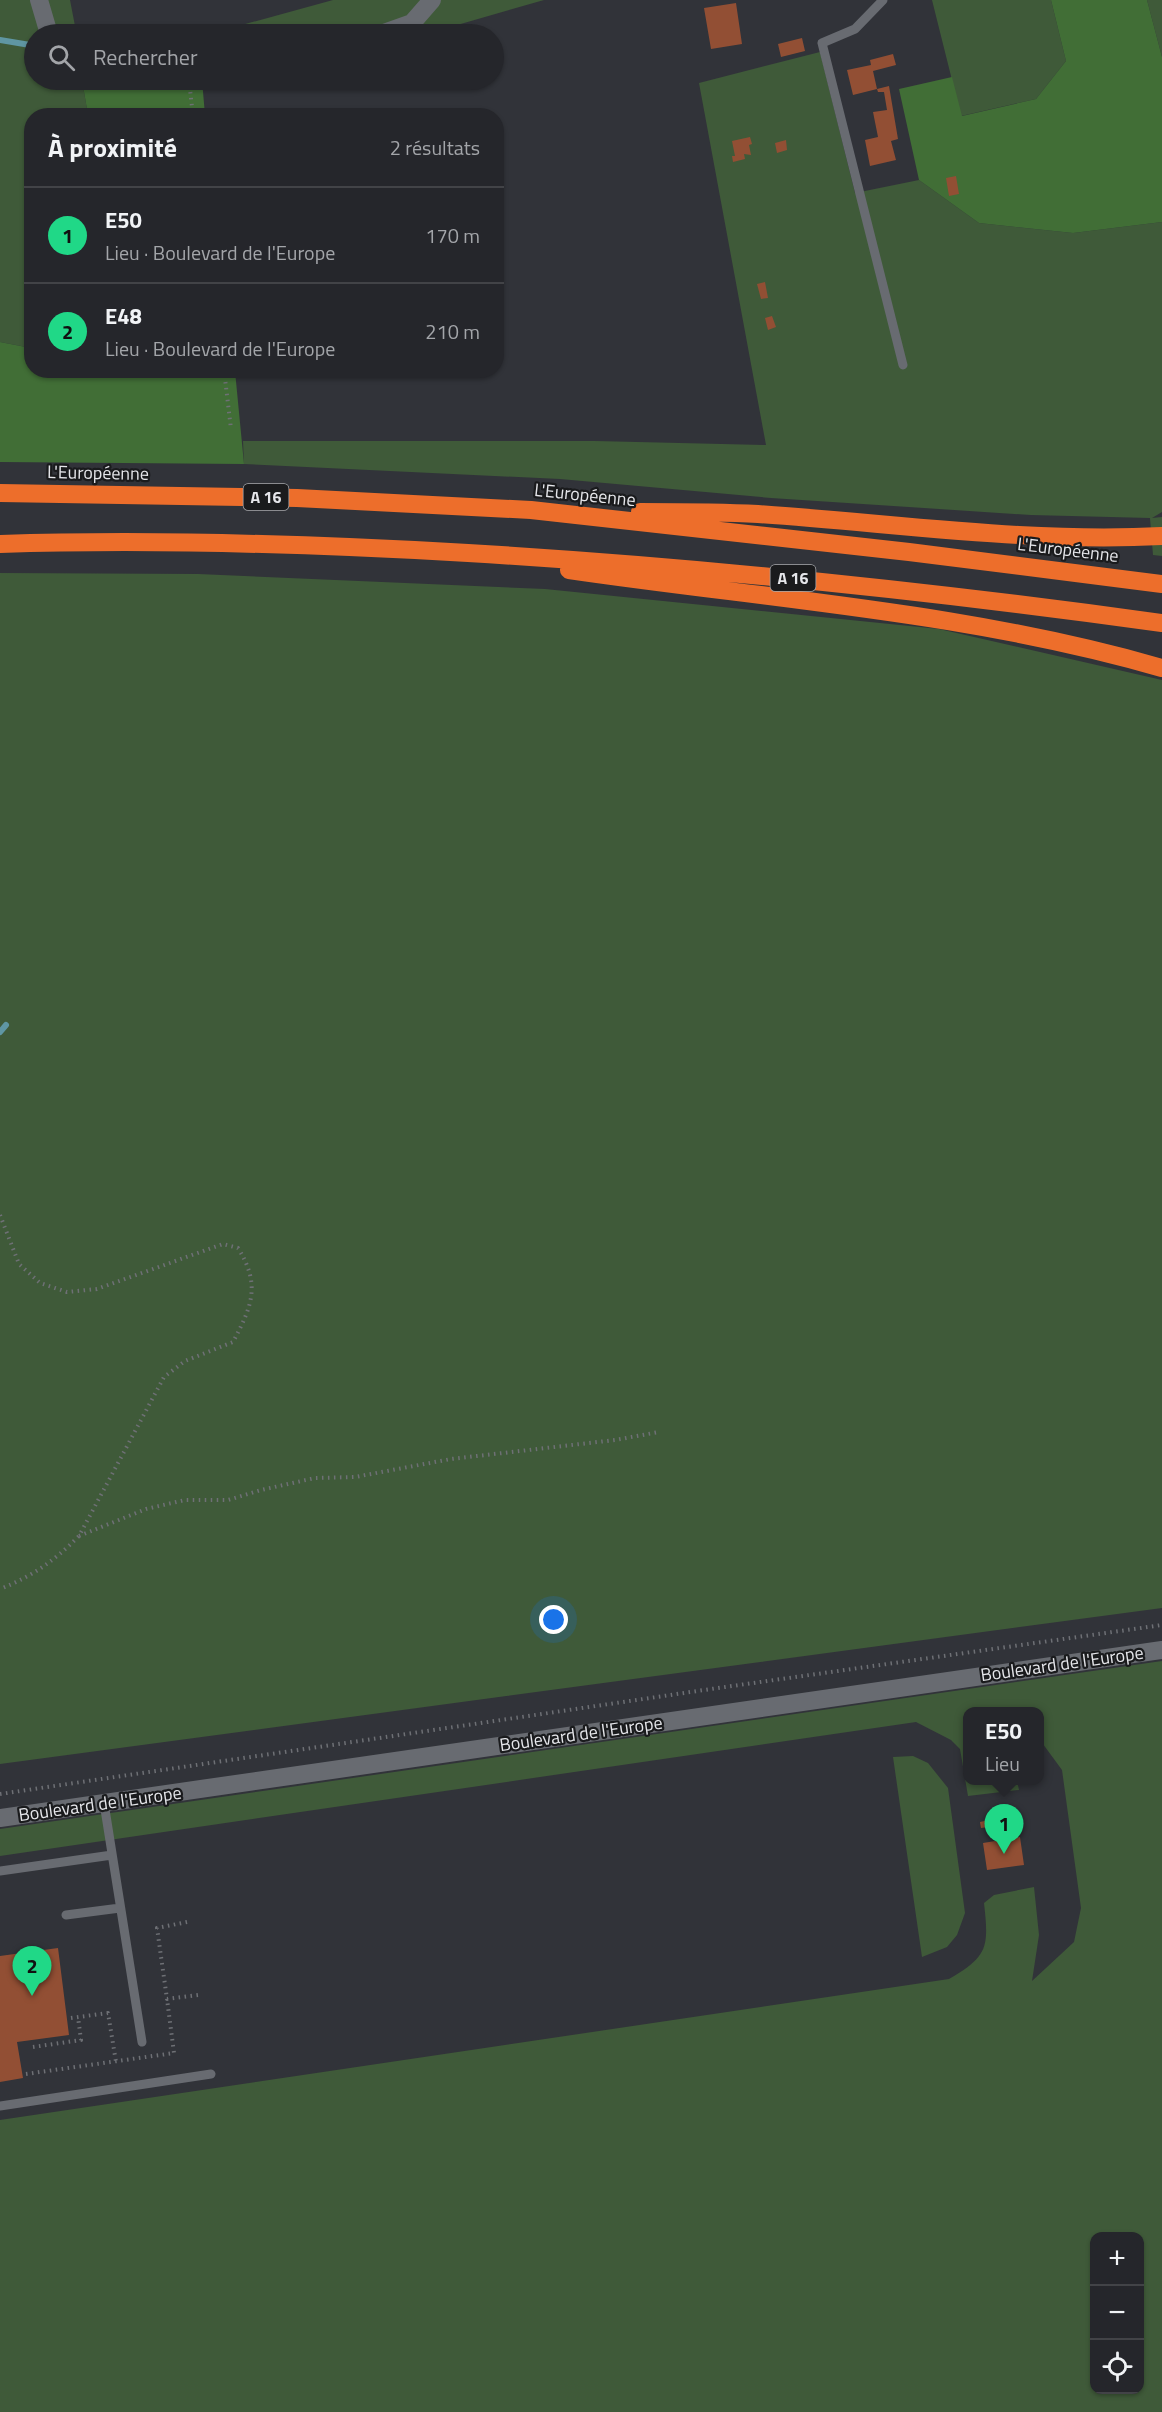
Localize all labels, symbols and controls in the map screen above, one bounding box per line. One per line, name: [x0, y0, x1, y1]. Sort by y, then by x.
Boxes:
search box: [24, 24, 504, 90]
text: Rechercher: [93, 40, 198, 74]
icon: search: [45, 41, 78, 74]
text: À proximité: [48, 128, 177, 167]
text: 2 résultats: [390, 132, 480, 163]
text: E50: [105, 203, 142, 237]
text: 1: [62, 220, 73, 251]
text: 170 m: [425, 220, 480, 251]
text: Lieu · Boulevard de l'Europe: [105, 237, 335, 268]
text: E48: [105, 299, 142, 333]
text: 2: [62, 316, 73, 347]
text: 210 m: [425, 316, 480, 347]
text: Lieu · Boulevard de l'Europe: [105, 333, 335, 364]
street label: L'Européenne: [47, 458, 149, 487]
street label: L'Européenne: [533, 476, 637, 513]
road number: A 16: [244, 484, 288, 510]
street label: L'Européenne: [1016, 530, 1120, 569]
road number: A 16: [770, 565, 816, 591]
your location: [539, 1605, 568, 1634]
street label: Boulevard de l'Europe: [979, 1639, 1145, 1688]
popup: [963, 1707, 1044, 1785]
street label: Boulevard de l'Europe: [498, 1709, 664, 1758]
text: E50: [985, 1714, 1022, 1748]
text: Lieu: [985, 1748, 1020, 1779]
street label: Boulevard de l'Europe: [17, 1779, 183, 1828]
pin: 1: [984, 1804, 1024, 1854]
pin: 2: [12, 1946, 51, 1996]
map controls: [1090, 2232, 1144, 2394]
button: +: [1090, 2232, 1144, 2286]
button: −: [1090, 2286, 1144, 2340]
button: locate: [1090, 2340, 1144, 2394]

